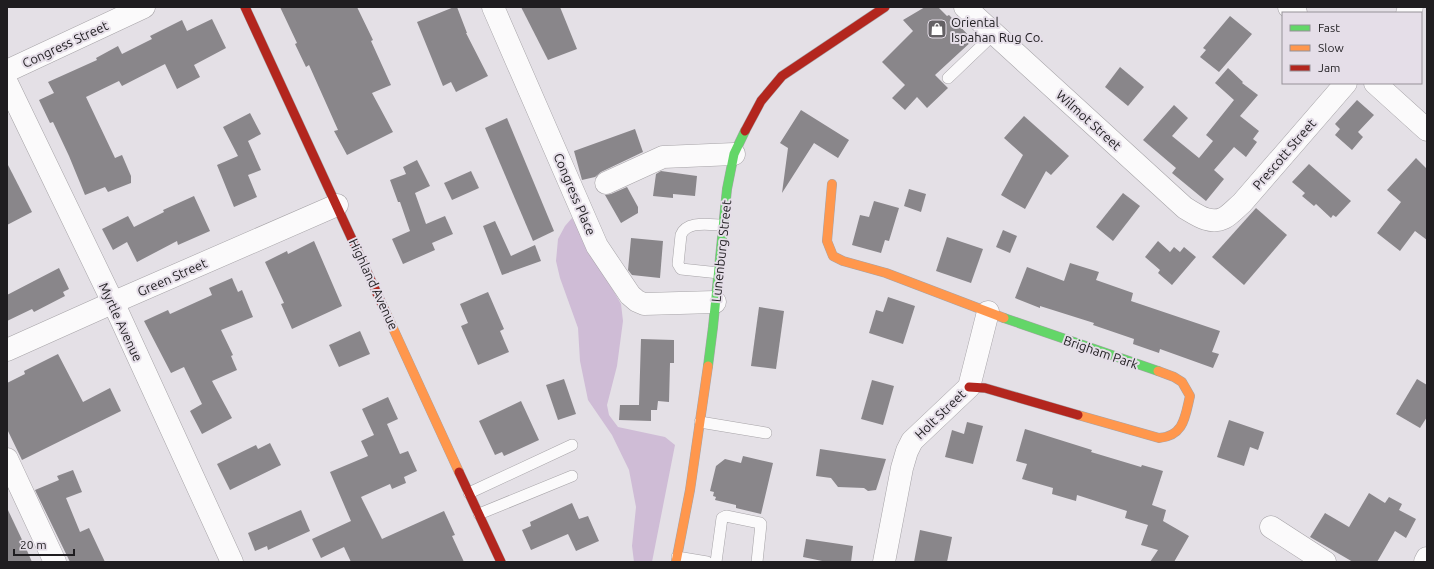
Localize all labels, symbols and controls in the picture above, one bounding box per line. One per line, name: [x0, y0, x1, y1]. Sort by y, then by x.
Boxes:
legend: [1282, 12, 1422, 84]
place label: Oriental Ispahan Rug Co.: [951, 15, 1043, 44]
street label: Congress Street: [20, 18, 110, 70]
shop icon: Oriental Ispahan Rug Co.: [926, 18, 948, 40]
text: Fast: [1318, 21, 1340, 34]
text: Slow: [1318, 41, 1344, 54]
text: Jam: [1318, 61, 1340, 74]
street label: Wilmot Street: [1054, 87, 1124, 153]
street label: Prescott Street: [1250, 116, 1318, 192]
street label: Congress Place: [551, 151, 599, 237]
street label: Lunenburg Street: [709, 199, 733, 303]
street label: Highland Avenue: [347, 236, 401, 332]
street label: Green Street: [135, 255, 209, 299]
street label: Myrtle Avenue: [97, 281, 145, 363]
street label: Brigham Park: [1062, 333, 1141, 371]
street label: Holt Street: [912, 387, 968, 441]
scale bar: [14, 531, 74, 557]
text: 20 m: [20, 538, 47, 551]

